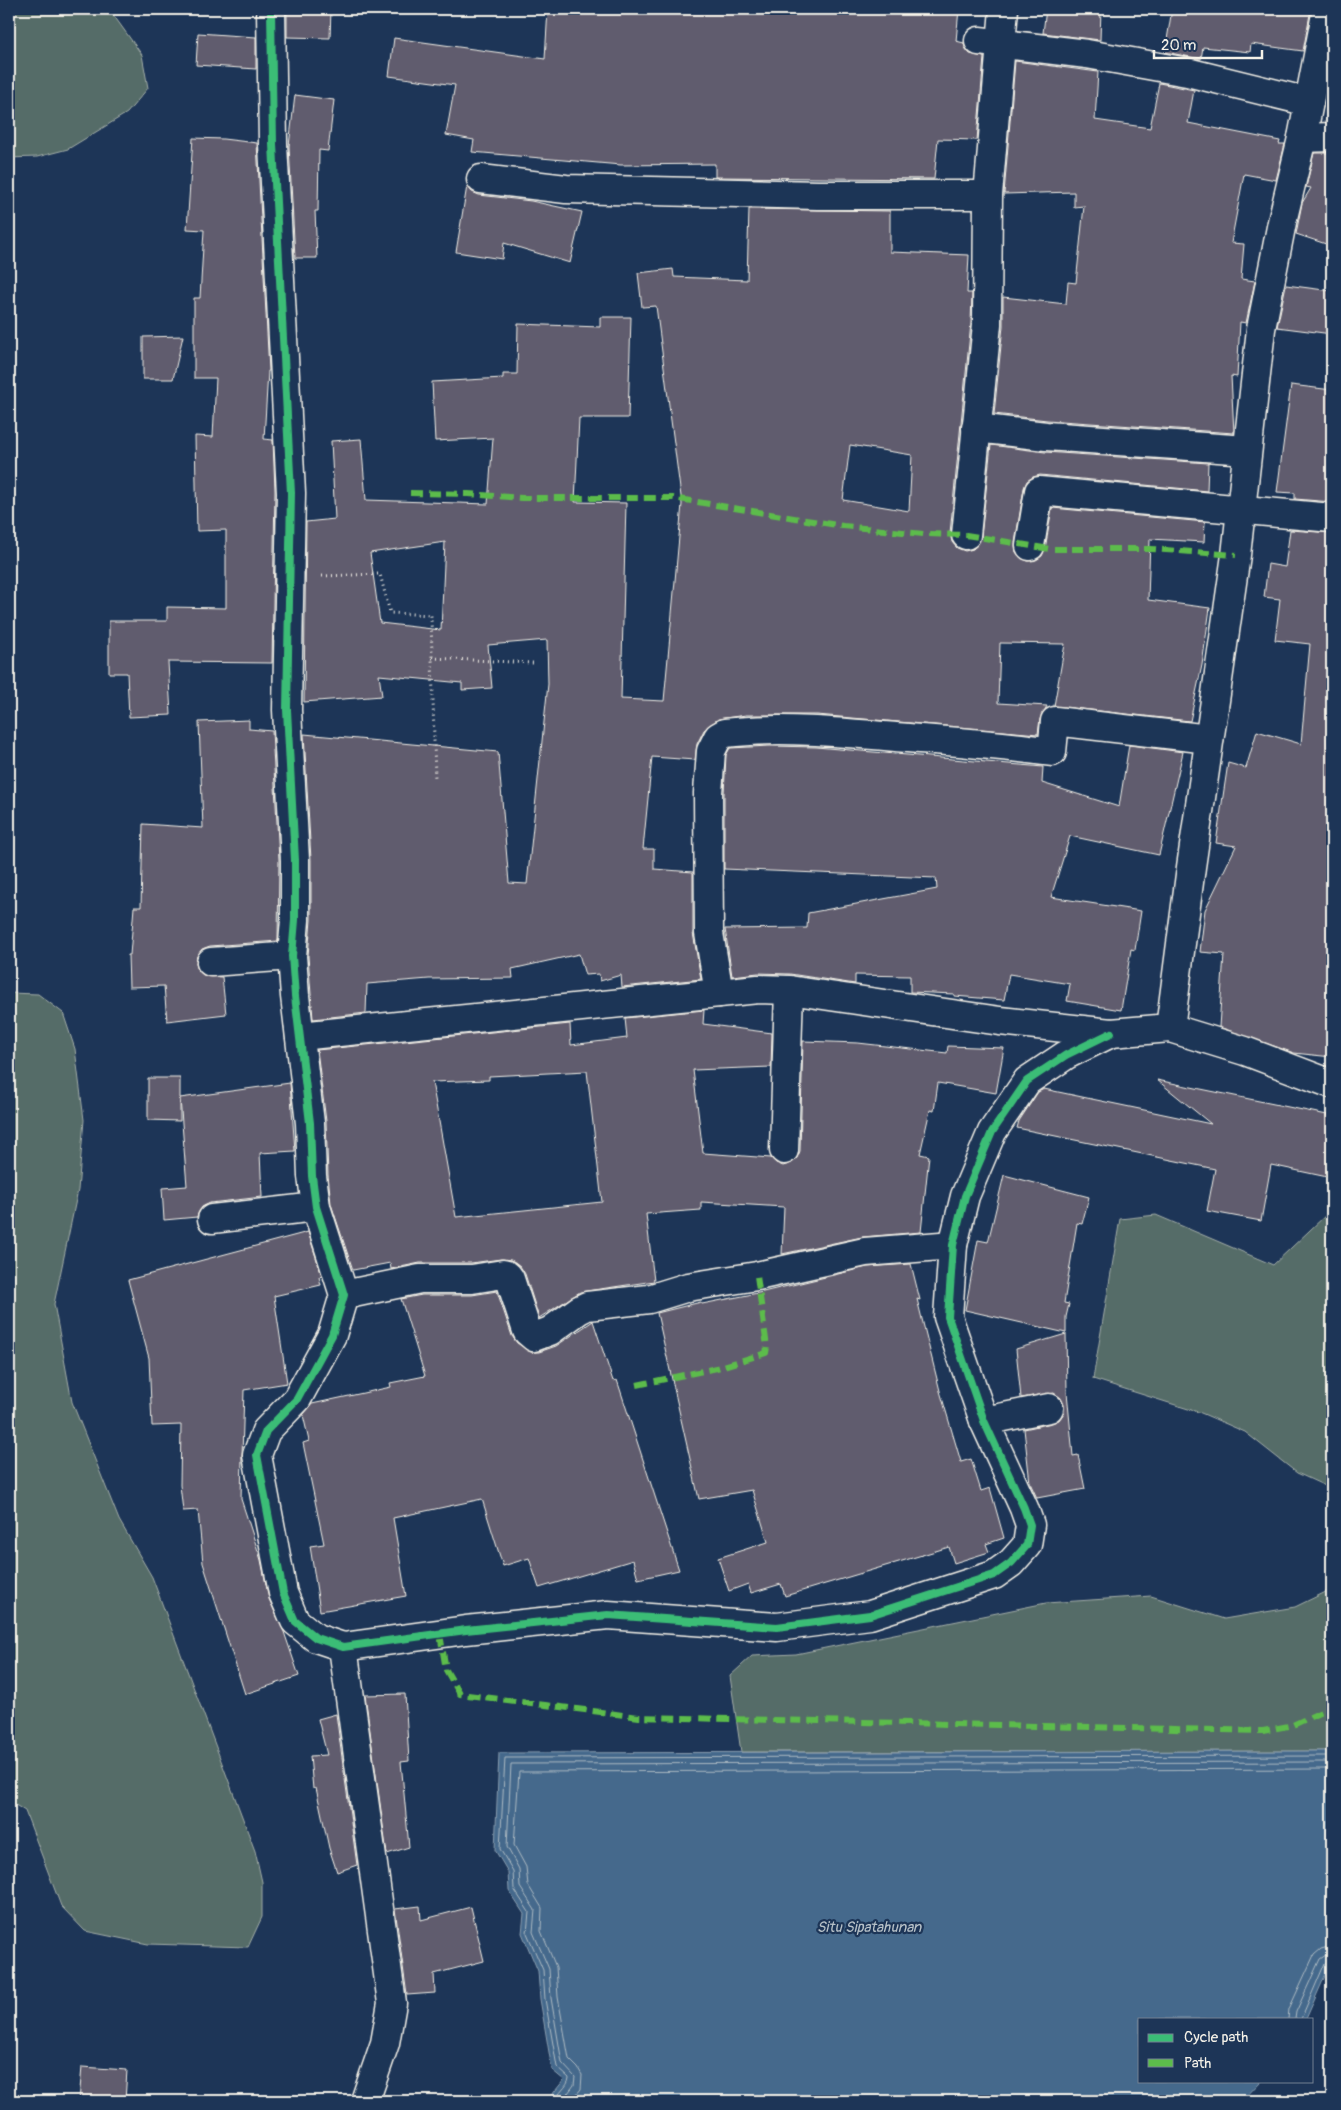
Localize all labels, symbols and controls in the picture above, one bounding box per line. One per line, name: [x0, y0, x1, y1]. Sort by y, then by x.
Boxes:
scale bar: [1154, 28, 1261, 60]
text: 20 m: [1161, 36, 1196, 55]
water label: Situ Sipatahunan: [817, 1918, 923, 1937]
legend: [1138, 2018, 1314, 2082]
text: Cycle path: [1184, 2028, 1248, 2047]
text: Path: [1184, 2054, 1211, 2073]

